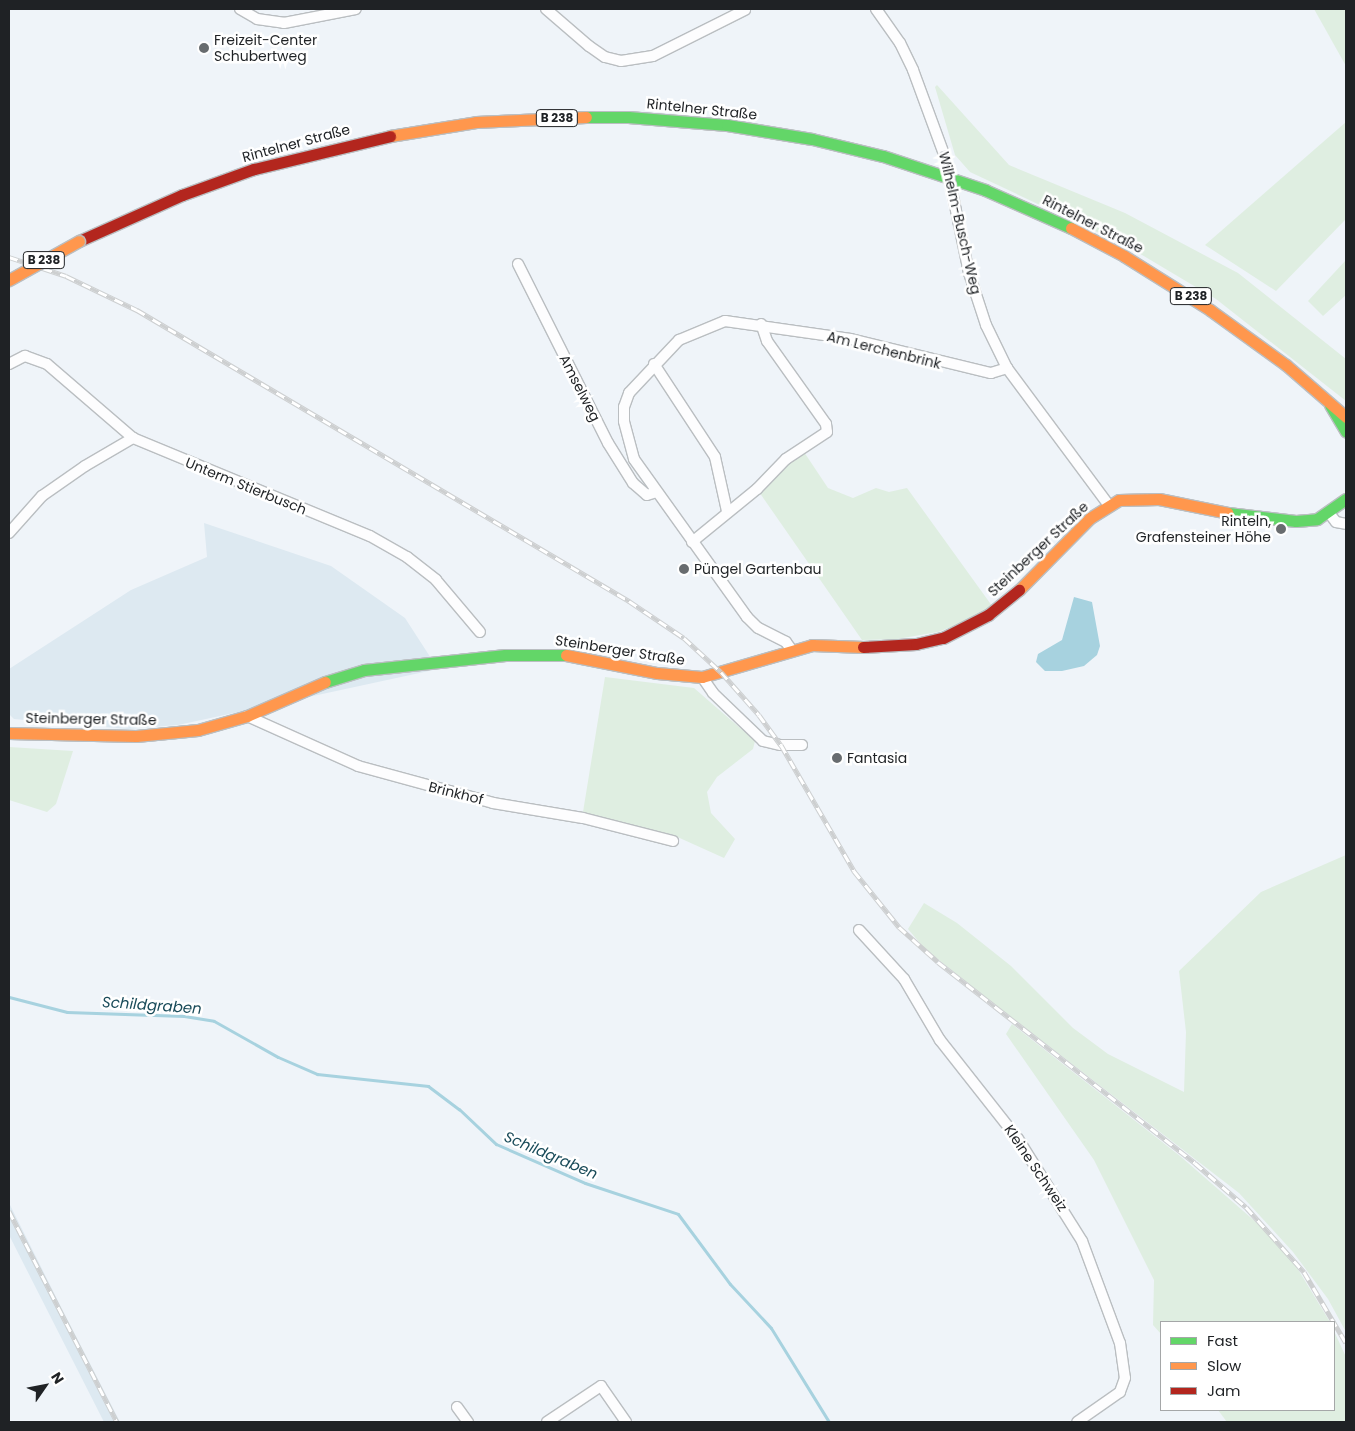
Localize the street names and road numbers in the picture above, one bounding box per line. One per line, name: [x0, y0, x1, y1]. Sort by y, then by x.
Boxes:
street label: Rintelner Straße: [646, 95, 758, 123]
road number: B 238: [536, 109, 578, 128]
street label: Rintelner Straße: [240, 121, 352, 165]
street label: Wilhelm-Busch-Weg: [935, 150, 985, 296]
street label: Rintelner Straße: [1040, 191, 1146, 257]
road number: B 238: [23, 250, 65, 270]
road number: B 238: [1170, 286, 1212, 306]
street label: Am Lerchenbrink: [825, 328, 943, 372]
street label: Amselweg: [556, 352, 604, 424]
street label: Unterm Stierbusch: [183, 454, 309, 518]
street label: Steinberger Straße: [984, 498, 1092, 600]
street label: Steinberger Straße: [554, 631, 686, 669]
street label: Steinberger Straße: [25, 709, 157, 729]
street label: Brinkhof: [427, 778, 485, 808]
street label: Kleine Schweiz: [1001, 1121, 1071, 1215]

